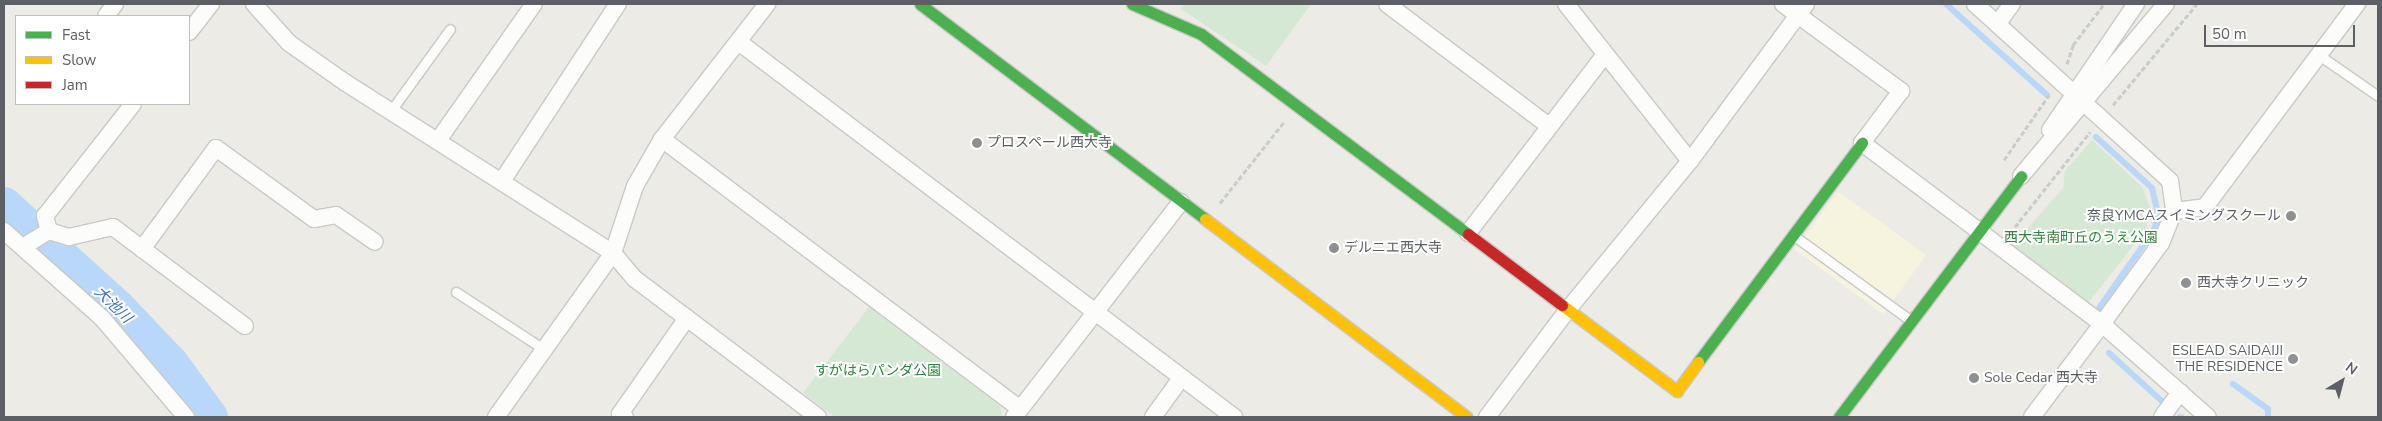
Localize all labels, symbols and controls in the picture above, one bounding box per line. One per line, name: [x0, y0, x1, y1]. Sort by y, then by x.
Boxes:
legend: [15, 15, 190, 105]
scale bar: [2207, 15, 2358, 47]
text: 50 m: [2212, 24, 2247, 44]
text: Fast: [62, 25, 90, 45]
text: Slow: [62, 50, 96, 70]
text: Jam: [62, 75, 88, 95]
place label: プロスペール西大寺: [987, 135, 1113, 151]
marker: プロスペール西大寺: [971, 137, 983, 149]
place label: 奈良YMCAスイミングスクール: [2087, 208, 2281, 224]
marker: 奈良YMCAスイミングスクール: [2285, 210, 2297, 222]
park label: 西大寺南町丘のうえ公園: [2004, 230, 2158, 246]
place label: デルニエ西大寺: [1344, 240, 1442, 256]
marker: デルニエ西大寺: [1328, 242, 1340, 254]
place label: 西大寺クリニック: [2197, 275, 2309, 291]
marker: 西大寺クリニック: [2179, 276, 2193, 290]
water label: 大池川: [91, 283, 135, 327]
place label: ESLEAD SAIDAIJI THE RESIDENCE: [2172, 343, 2283, 376]
marker: ESLEAD SAIDAIJI THE RESIDENCE: [2287, 353, 2299, 365]
north arrow: [2317, 356, 2367, 406]
text: N: [2341, 358, 2361, 379]
park label: すがはらパンダ公園: [815, 363, 941, 379]
place label: Sole Cedar 西大寺: [1984, 370, 2098, 386]
marker: Sole Cedar 西大寺: [1968, 372, 1980, 384]

